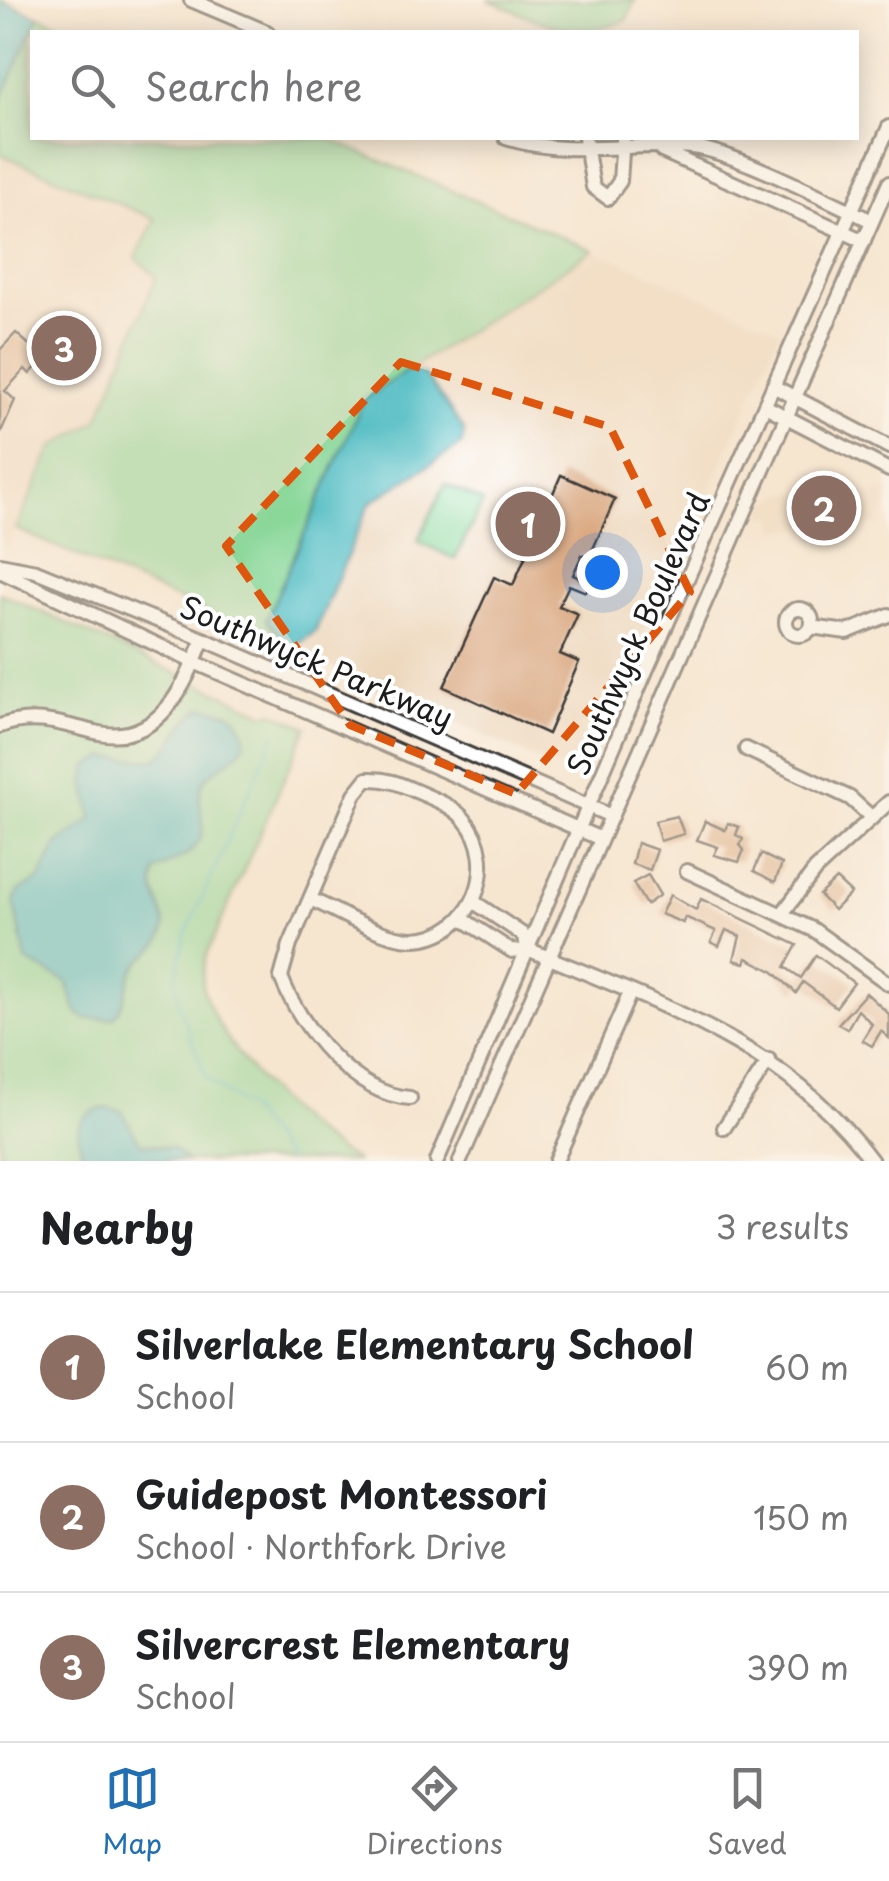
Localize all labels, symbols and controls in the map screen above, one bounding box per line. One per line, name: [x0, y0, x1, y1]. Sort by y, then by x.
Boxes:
search box: [30, 30, 859, 140]
text: Search here: [145, 57, 362, 114]
icon: search: [65, 58, 120, 113]
pin: 3: [32, 310, 96, 386]
pin: 2: [792, 470, 856, 546]
street label: Southwyck Boulevard: [554, 484, 720, 782]
pin: 1: [496, 486, 560, 562]
your location: [577, 547, 628, 598]
street label: Southwyck Parkway: [174, 583, 460, 739]
text: Nearby: [40, 1195, 194, 1258]
text: 3 results: [715, 1202, 849, 1250]
text: Silverlake Elementary School: [135, 1315, 694, 1372]
text: 1: [65, 1343, 80, 1391]
text: 60 m: [765, 1343, 849, 1391]
text: School: [135, 1372, 236, 1420]
text: Guidepost Montessori: [135, 1465, 548, 1522]
text: 2: [61, 1493, 84, 1541]
text: 150 m: [753, 1493, 849, 1541]
text: School · Northfork Drive: [135, 1522, 507, 1570]
text: Silvercrest Elementary: [135, 1615, 570, 1672]
text: 3: [62, 1643, 83, 1691]
text: 390 m: [746, 1643, 849, 1691]
text: School: [135, 1672, 236, 1720]
tab: Map: [102, 1761, 162, 1864]
tab: Directions: [367, 1761, 503, 1864]
tab: Saved: [707, 1761, 787, 1864]

